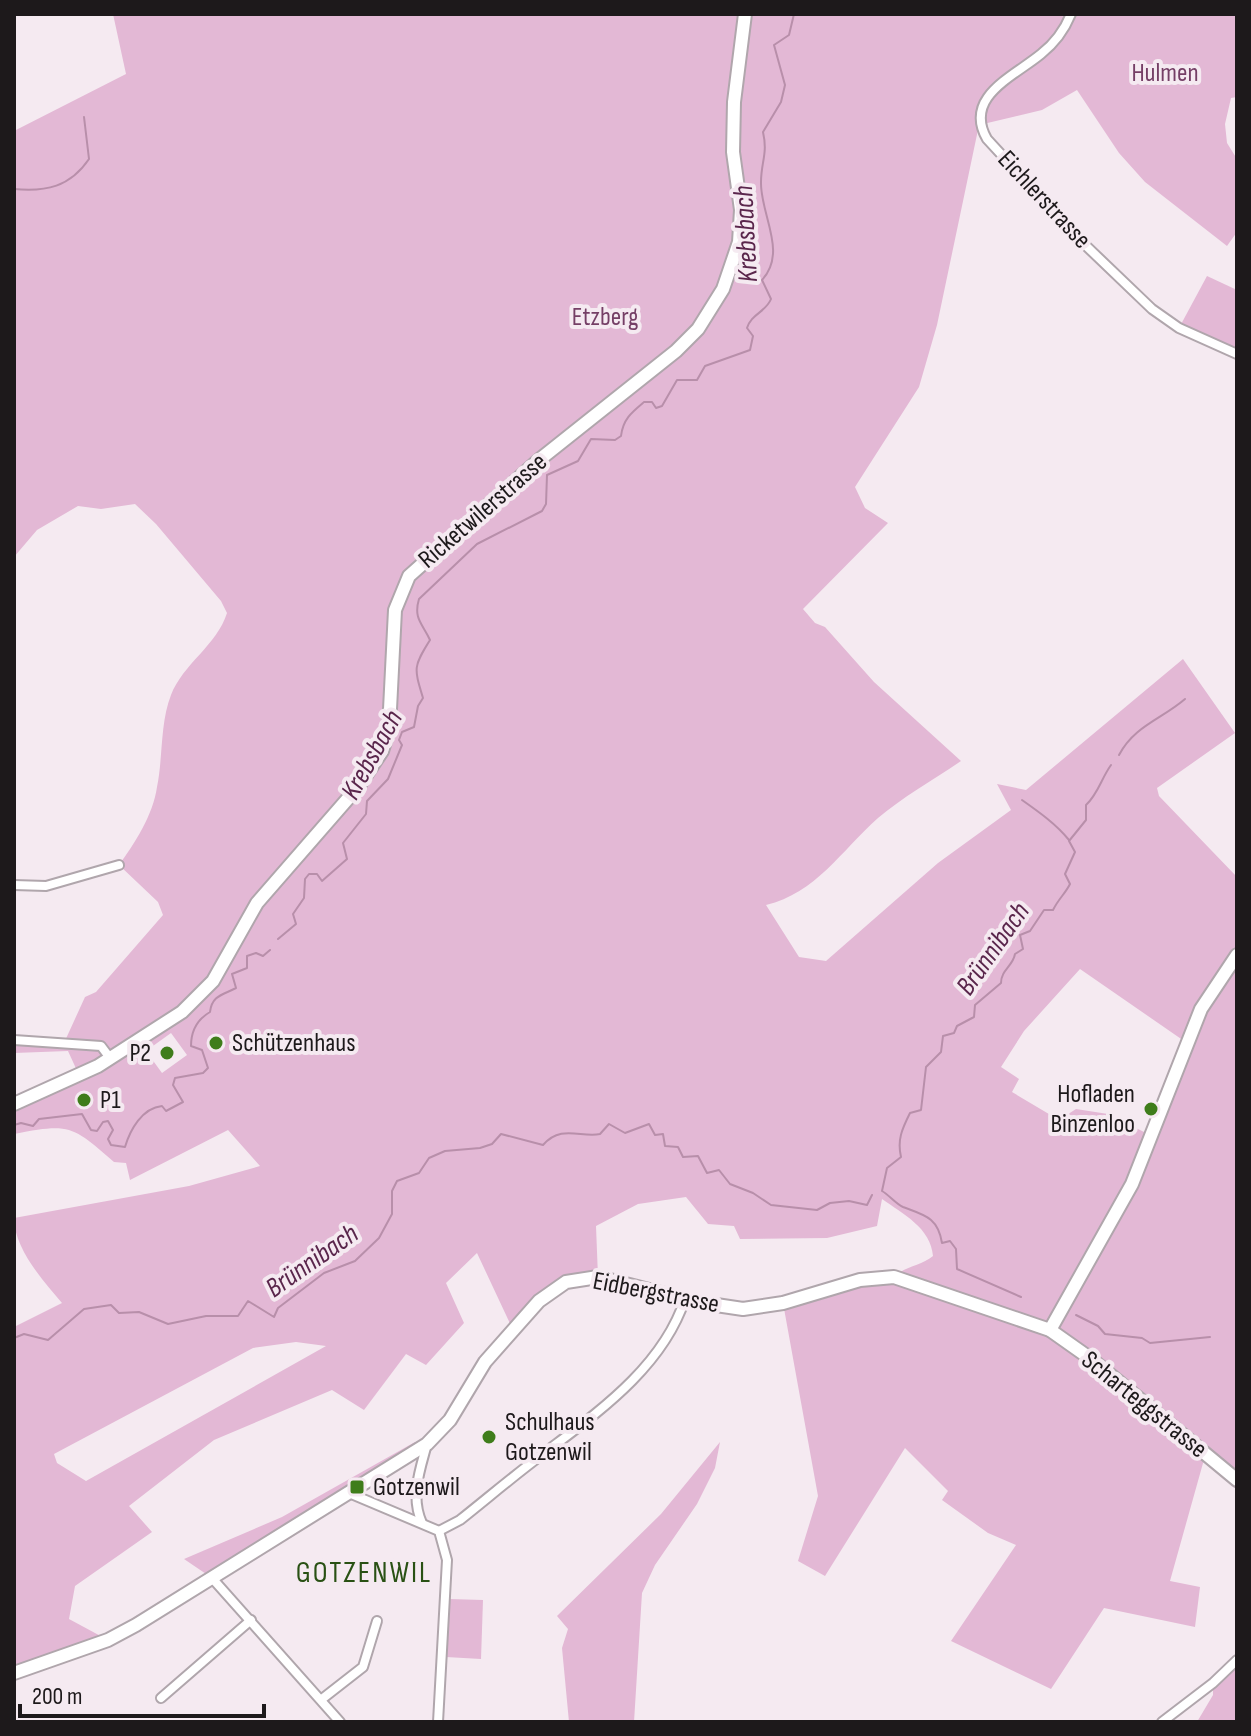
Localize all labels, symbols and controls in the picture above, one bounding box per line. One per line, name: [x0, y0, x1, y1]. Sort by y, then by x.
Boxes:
park label: Hulmen: [1131, 58, 1199, 89]
street label: Eichlerstrasse: [991, 145, 1097, 255]
water label: Krebsbach: [727, 184, 765, 283]
park label: Etzberg: [572, 302, 638, 333]
street label: Ricketwilerstrasse: [412, 447, 554, 575]
water label: Krebsbach: [334, 704, 410, 806]
water label: Brünnibach: [949, 896, 1037, 1002]
place label: Schützenhaus: [232, 1028, 356, 1059]
marker: Schützenhaus: [207, 1034, 225, 1052]
place label: P2: [130, 1038, 151, 1069]
marker: P2: [158, 1044, 176, 1062]
place label: Hofladen Binzenloo: [1050, 1079, 1135, 1140]
place label: P1: [100, 1085, 121, 1116]
marker: P1: [75, 1091, 93, 1109]
marker: Hofladen Binzenloo: [1142, 1100, 1160, 1118]
water label: Brünnibach: [259, 1217, 365, 1305]
street label: Eidbergstrasse: [590, 1266, 722, 1320]
street label: Scharteggstrasse: [1075, 1345, 1213, 1465]
place label: Schulhaus Gotzenwil: [505, 1407, 595, 1468]
marker: Schulhaus Gotzenwil: [480, 1428, 498, 1446]
place label: Gotzenwil: [373, 1472, 460, 1503]
marker: Gotzenwil: [348, 1478, 366, 1496]
district label: GOTZENWIL: [296, 1555, 432, 1591]
scale bar: [20, 1668, 264, 1718]
text: 200 m: [32, 1682, 83, 1711]

